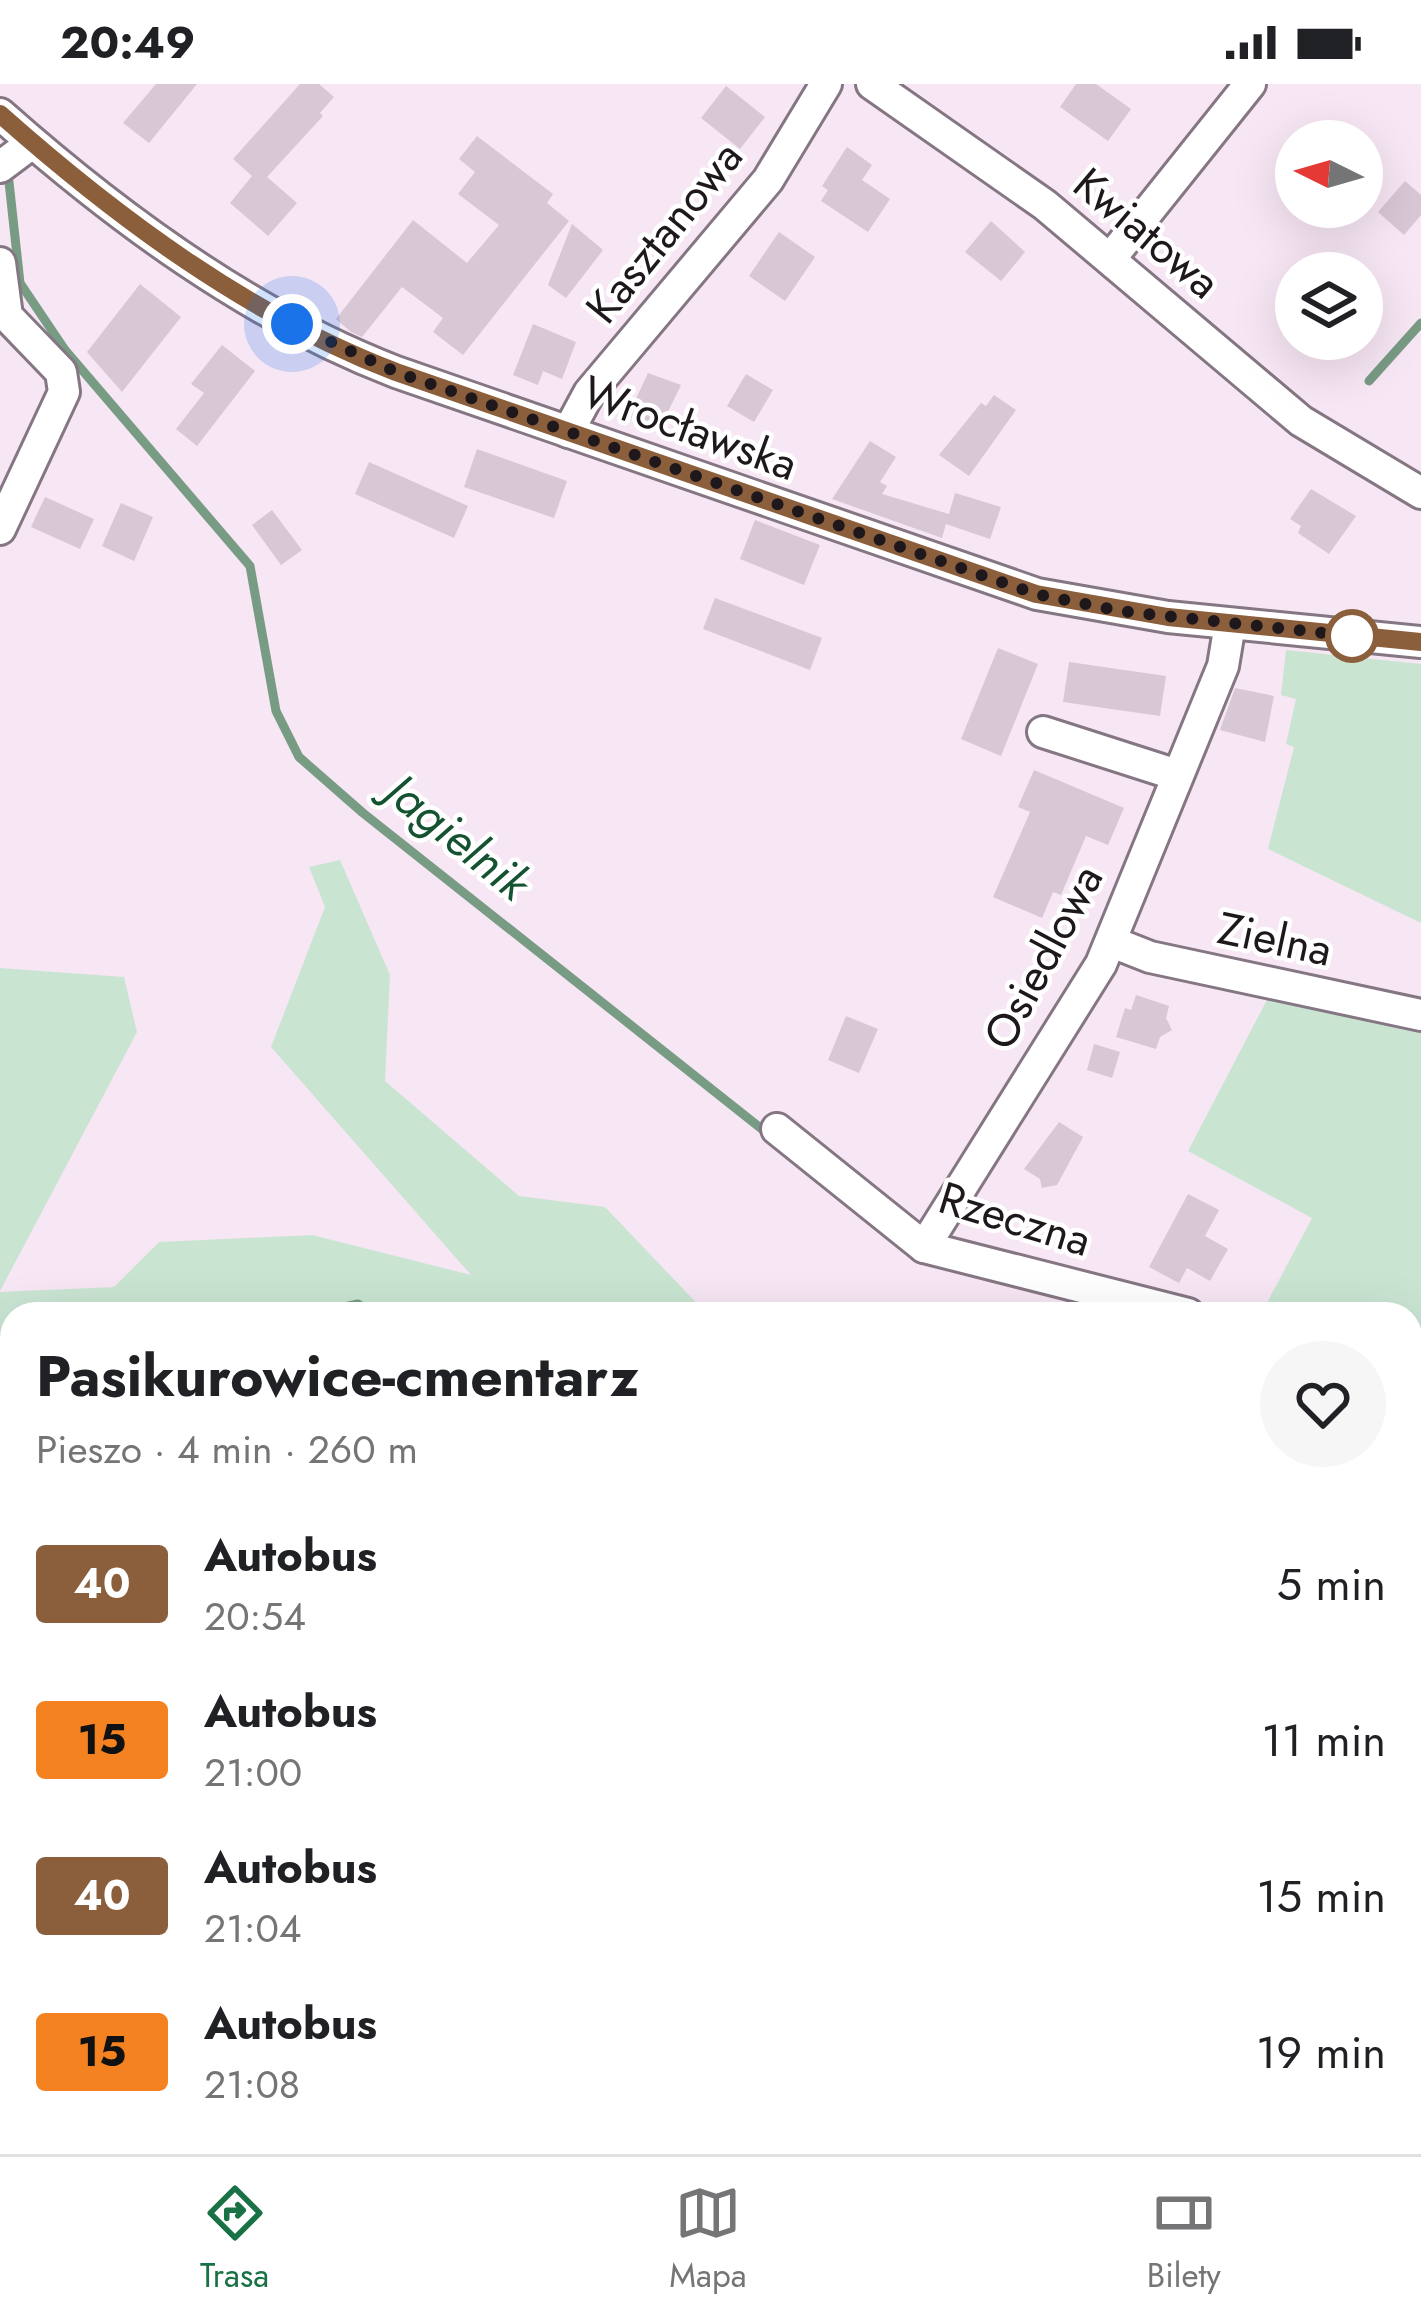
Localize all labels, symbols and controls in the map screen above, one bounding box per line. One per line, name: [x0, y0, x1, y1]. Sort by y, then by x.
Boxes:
text: 20:49: [60, 10, 195, 75]
north arrow: [1275, 120, 1383, 228]
map controls: [1275, 120, 1383, 360]
street label: Kasztanowa: [570, 127, 758, 337]
street label: Kwiatowa: [1059, 152, 1235, 314]
button: layers: [1275, 252, 1383, 360]
your location: [262, 294, 322, 354]
street label: Wrocławska: [574, 359, 806, 497]
unlabelled marker: [1327, 611, 1377, 661]
water label: Jagielnik: [365, 752, 547, 918]
street label: Osiedlowa: [967, 853, 1119, 1061]
street label: Zielna: [1212, 895, 1338, 983]
street label: Rzeczna: [931, 1165, 1099, 1273]
text: Pasikurowice-cmentarz: [36, 1335, 639, 1417]
button: heart: [1260, 1341, 1386, 1467]
text: Pieszo · 4 min · 260 m: [36, 1421, 418, 1478]
text: Autobus: [204, 1523, 377, 1588]
text: 5 min: [1277, 1552, 1386, 1617]
text: 40: [73, 1553, 131, 1614]
text: 20:54: [204, 1588, 306, 1645]
text: Autobus: [204, 1679, 377, 1744]
text: 11 min: [1262, 1708, 1386, 1773]
text: 15: [78, 1709, 126, 1770]
text: 21:00: [204, 1744, 302, 1801]
text: Autobus: [204, 1835, 377, 1900]
text: 15 min: [1256, 1864, 1386, 1929]
text: 40: [73, 1865, 131, 1926]
text: 21:04: [204, 1900, 302, 1957]
text: Autobus: [204, 1991, 377, 2056]
text: 19 min: [1256, 2020, 1386, 2085]
text: 15: [78, 2021, 126, 2082]
text: 21:08: [204, 2056, 300, 2113]
tab: Trasa: [200, 2180, 269, 2299]
tab: Mapa: [669, 2180, 747, 2299]
tab: Bilety: [1147, 2180, 1221, 2299]

